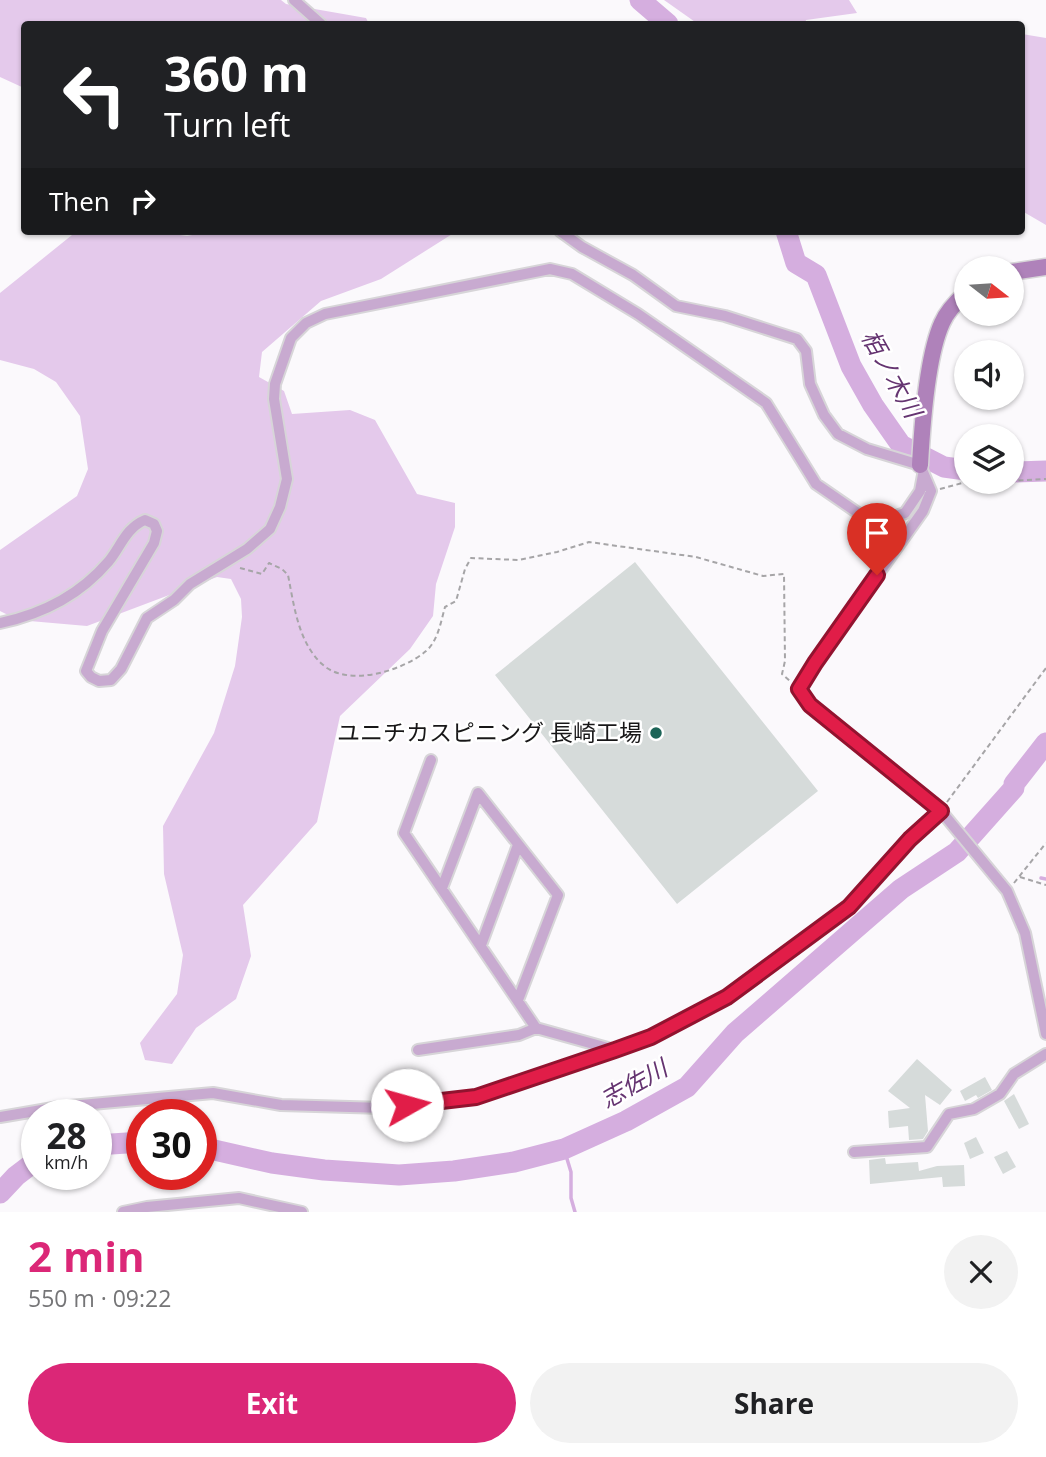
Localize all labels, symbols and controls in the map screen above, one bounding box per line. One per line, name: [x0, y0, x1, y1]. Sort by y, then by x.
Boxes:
text: 360 m: [164, 40, 309, 106]
icon: left: [49, 49, 140, 140]
text: Turn left: [164, 103, 290, 146]
icon: right: [124, 182, 162, 220]
text: Then: [49, 183, 110, 219]
north arrow: [954, 256, 1024, 326]
map controls: [954, 256, 1024, 494]
water label: 栢ノ木川: [855, 323, 931, 426]
button: sound: [954, 340, 1024, 410]
button: layers: [954, 424, 1024, 494]
pin: [847, 503, 907, 575]
icon: arrive: [858, 514, 896, 552]
place label: ユニチカスピニング 長崎工場: [337, 716, 642, 748]
marker: ユニチカスピニング 長崎工場: [648, 725, 664, 741]
water label: 志佐川: [594, 1049, 675, 1115]
position arrow: [370, 1068, 444, 1142]
speed limit sign: 30: [126, 1099, 217, 1190]
text: 28: [46, 1112, 87, 1159]
text: km/h: [45, 1150, 88, 1174]
text: 2 min: [28, 1227, 145, 1284]
button: close: [944, 1235, 1018, 1309]
text: 550 m · 09:22: [28, 1282, 171, 1314]
button: Exit: [28, 1363, 516, 1443]
button: Share: [530, 1363, 1018, 1443]

